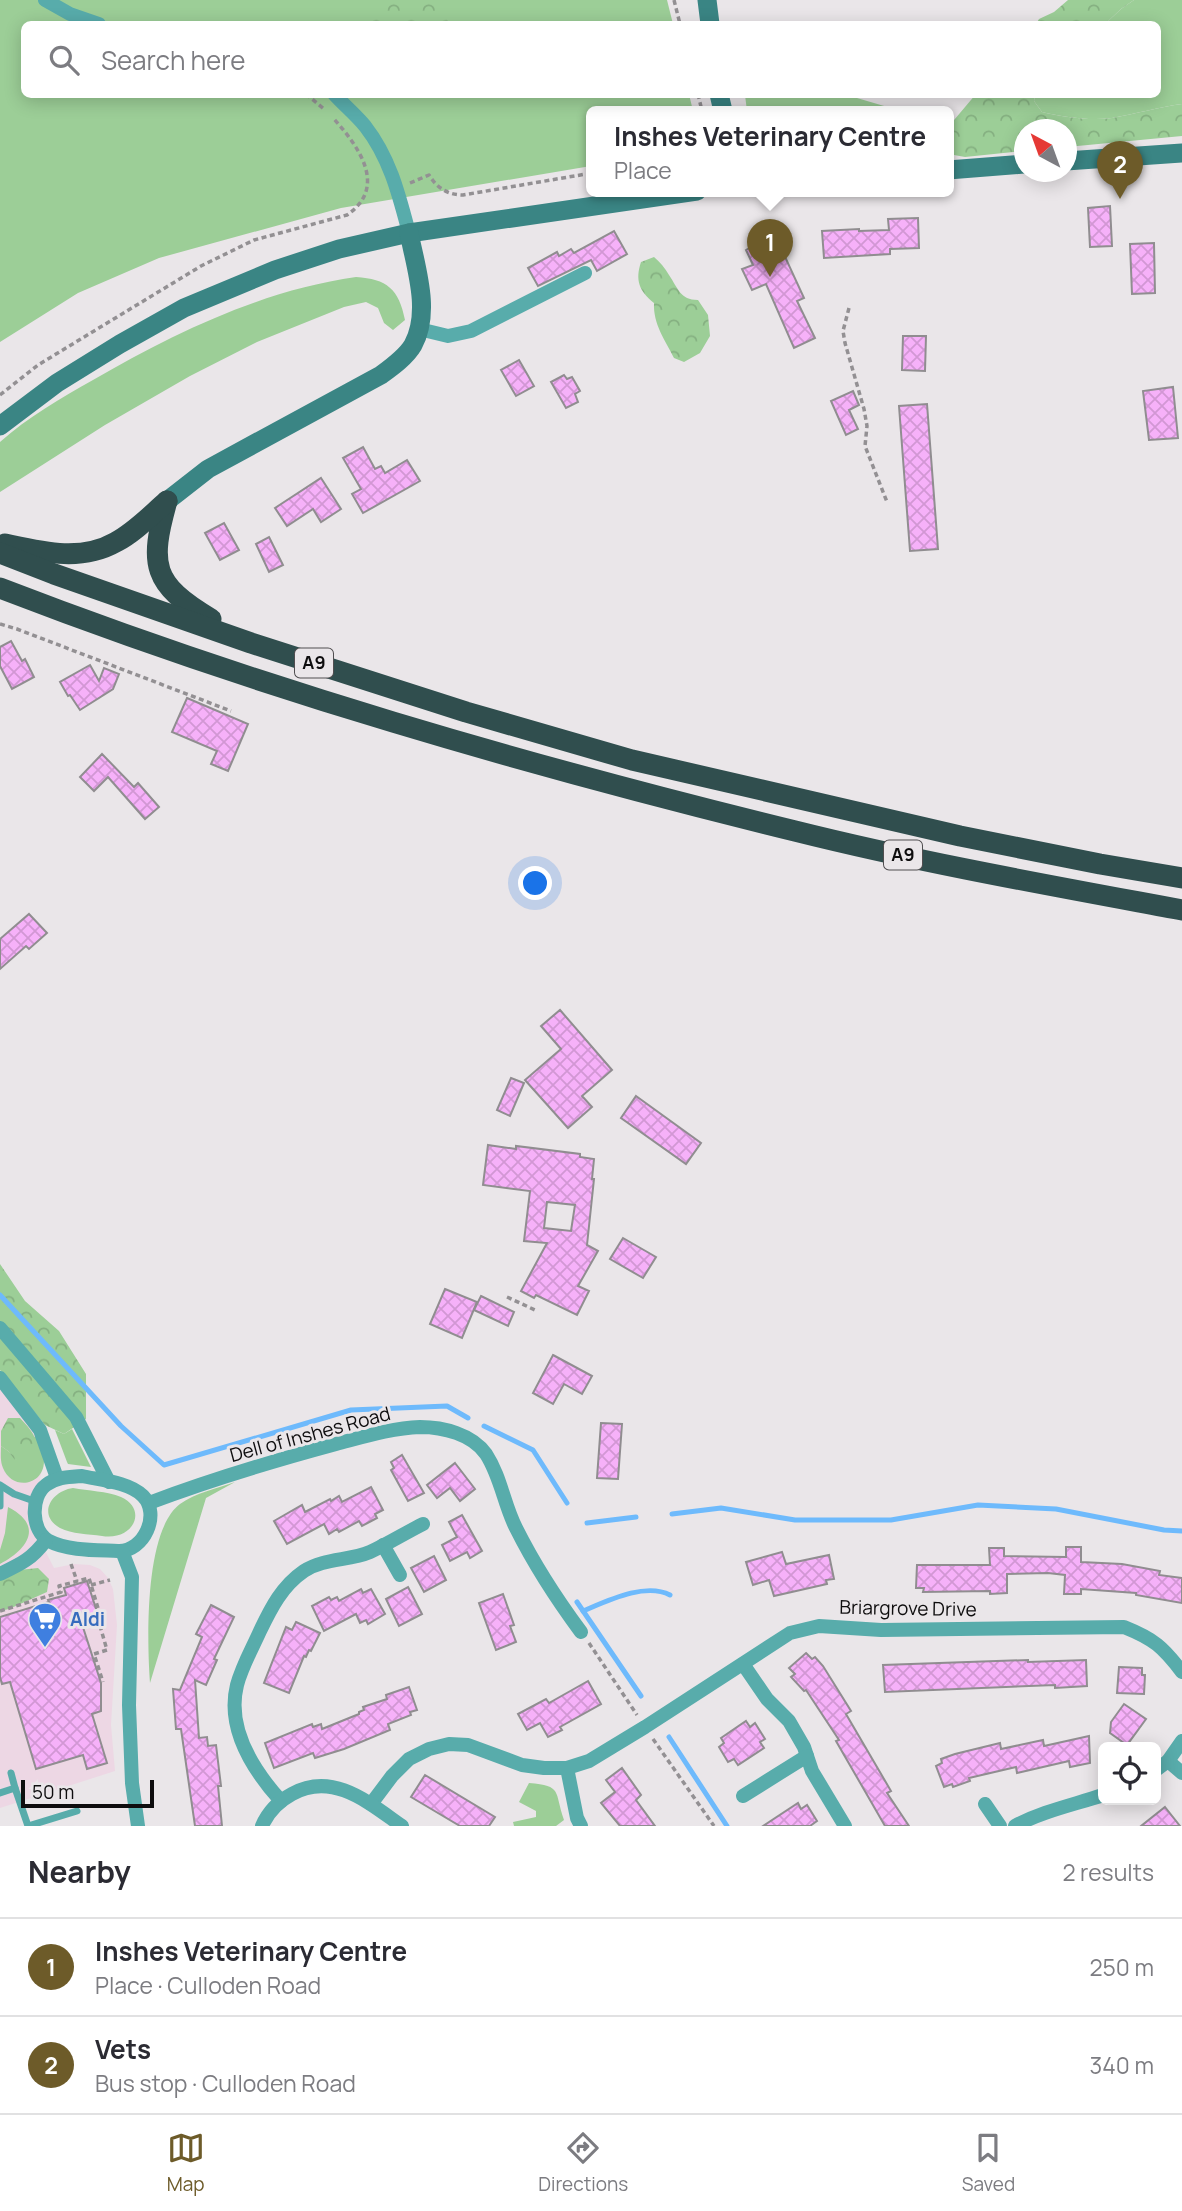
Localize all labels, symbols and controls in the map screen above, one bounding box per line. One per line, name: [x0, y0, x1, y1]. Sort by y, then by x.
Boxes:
search box: [21, 21, 1161, 98]
icon: search: [45, 41, 83, 79]
text: Search here: [101, 42, 246, 78]
popup: [586, 106, 954, 197]
text: Inshes Veterinary Centre: [614, 118, 926, 154]
north arrow: [1014, 119, 1077, 182]
pin: 2: [1097, 141, 1143, 199]
text: Place: [614, 154, 672, 186]
pin: 1: [747, 219, 793, 277]
road number: A9: [295, 648, 333, 678]
road number: A9: [884, 840, 922, 870]
your location: [518, 866, 552, 900]
street label: Dell of Inshes Road: [227, 1400, 393, 1468]
street label: Briargrove Drive: [839, 1594, 977, 1622]
supermarket icon: Aldi: [26, 1600, 64, 1649]
place label: Aldi: [70, 1606, 105, 1632]
map controls: [1098, 1742, 1161, 1805]
button: locate: [1098, 1742, 1161, 1805]
scale bar: [21, 1777, 154, 1809]
text: 50 m: [32, 1779, 74, 1805]
text: Nearby: [28, 1851, 131, 1892]
text: 2 results: [1062, 1856, 1154, 1888]
text: Inshes Veterinary Centre: [95, 1933, 407, 1969]
text: 1: [46, 1951, 56, 1983]
text: 250 m: [1089, 1951, 1154, 1983]
text: Place · Culloden Road: [95, 1969, 321, 2001]
text: Vets: [95, 2031, 151, 2067]
text: 2: [44, 2049, 58, 2081]
text: 340 m: [1090, 2049, 1154, 2081]
text: Bus stop · Culloden Road: [95, 2067, 356, 2099]
tab: Map: [167, 2129, 205, 2197]
tab: Directions: [538, 2129, 628, 2197]
tab: Saved: [962, 2129, 1015, 2197]

